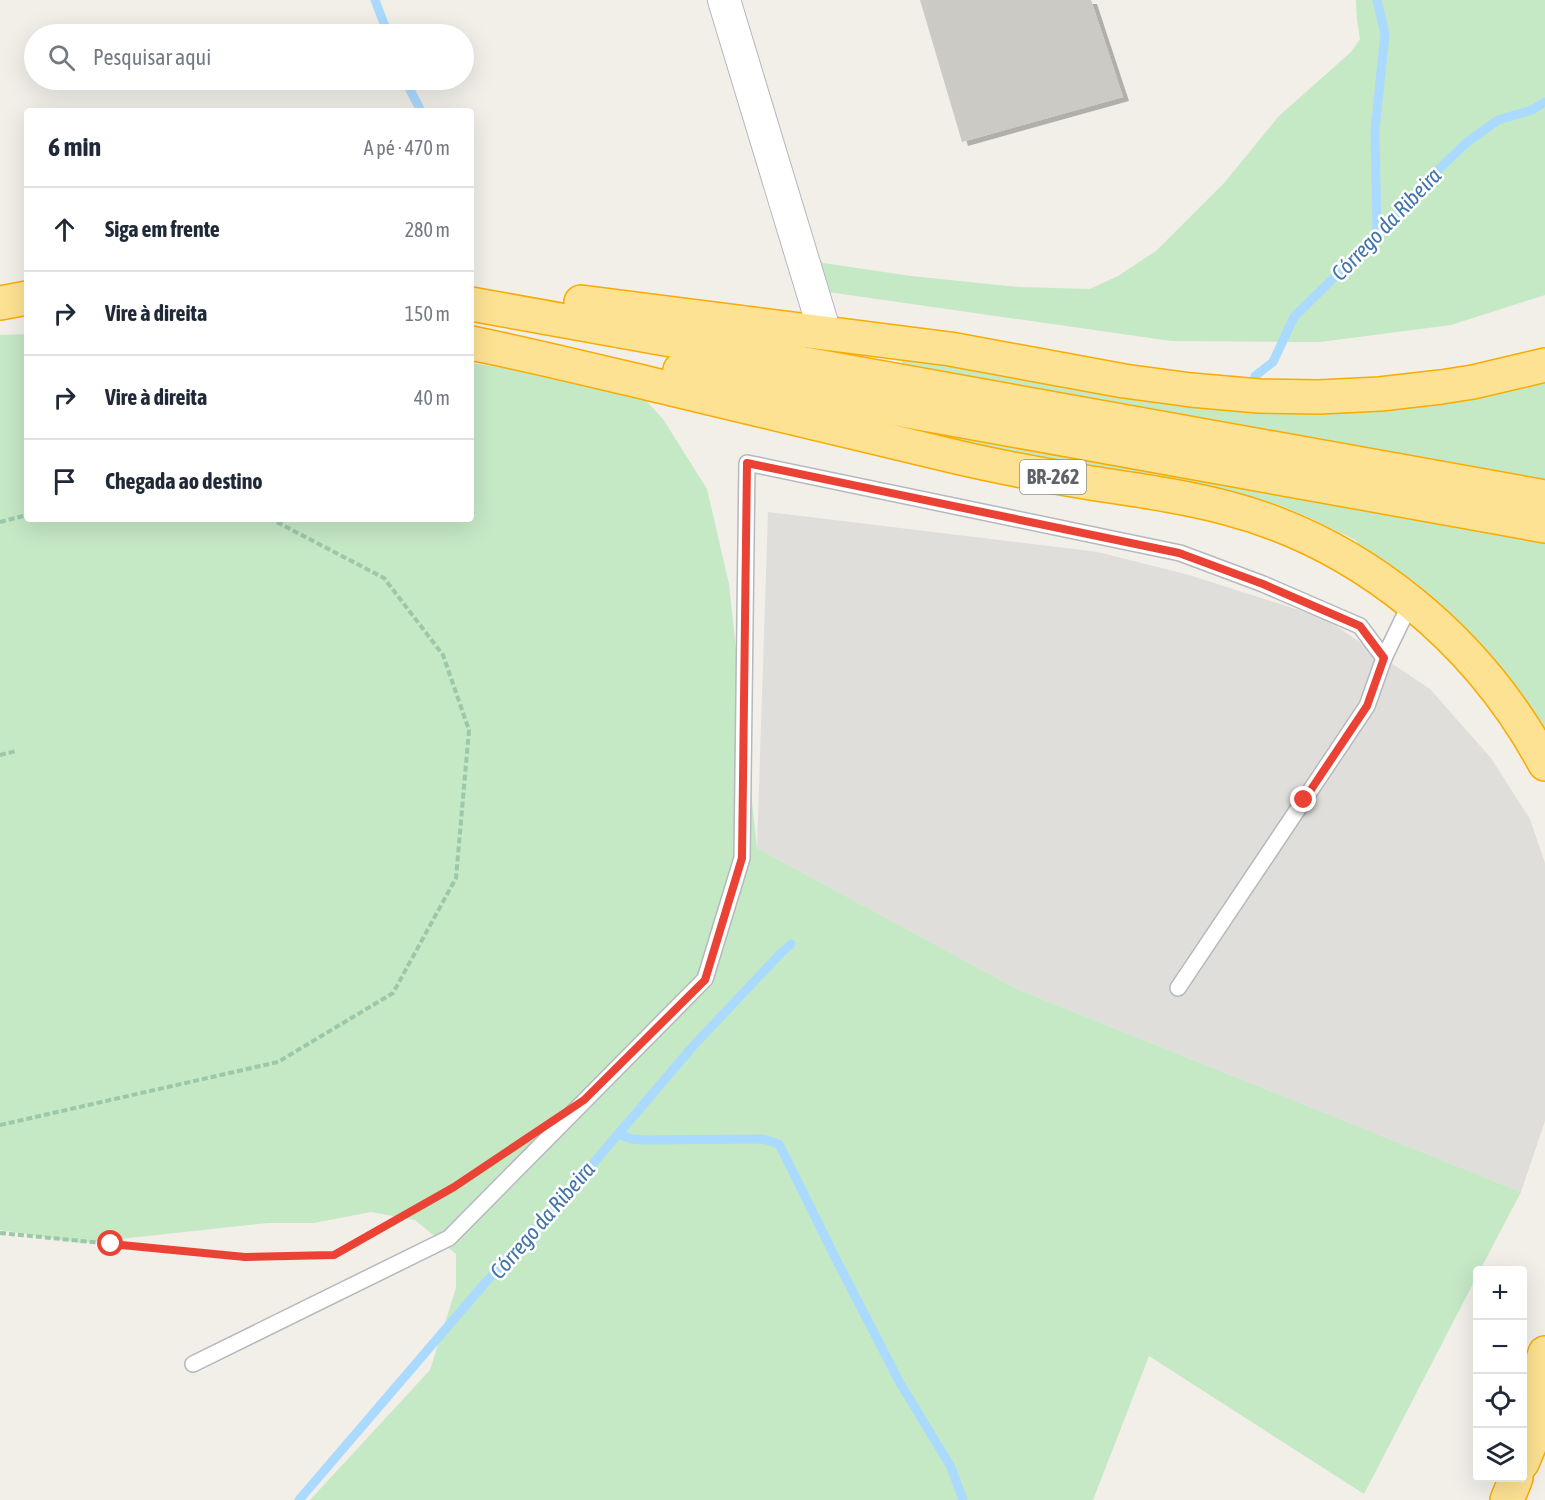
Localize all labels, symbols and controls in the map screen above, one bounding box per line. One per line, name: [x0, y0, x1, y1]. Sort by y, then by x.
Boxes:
search box: [24, 24, 474, 90]
icon: search: [45, 41, 78, 74]
text: Pesquisar aqui: [93, 44, 211, 70]
text: 6 min: [48, 132, 101, 162]
text: A pé · 470 m: [364, 136, 450, 159]
water label: Córrego da Ribeira: [1326, 162, 1446, 286]
icon: ahead: [48, 213, 81, 246]
text: Siga em frente: [105, 216, 220, 242]
text: 280 m: [405, 218, 450, 241]
icon: right: [48, 297, 81, 330]
text: Vire à direita: [105, 300, 207, 326]
text: 150 m: [405, 302, 450, 325]
icon: right: [48, 381, 81, 414]
text: Vire à direita: [105, 384, 207, 410]
text: 40 m: [414, 386, 450, 409]
road number: BR-262: [1020, 460, 1086, 494]
icon: arrive: [48, 465, 81, 498]
text: Chegada ao destino: [105, 468, 263, 494]
route end: [1290, 786, 1316, 812]
water label: Córrego da Ribeira: [484, 1156, 600, 1284]
route start: [97, 1230, 123, 1256]
map controls: [1473, 1266, 1527, 1482]
button: +: [1473, 1266, 1527, 1320]
button: −: [1473, 1320, 1527, 1374]
button: locate: [1473, 1374, 1527, 1428]
button: layers: [1473, 1428, 1527, 1482]

